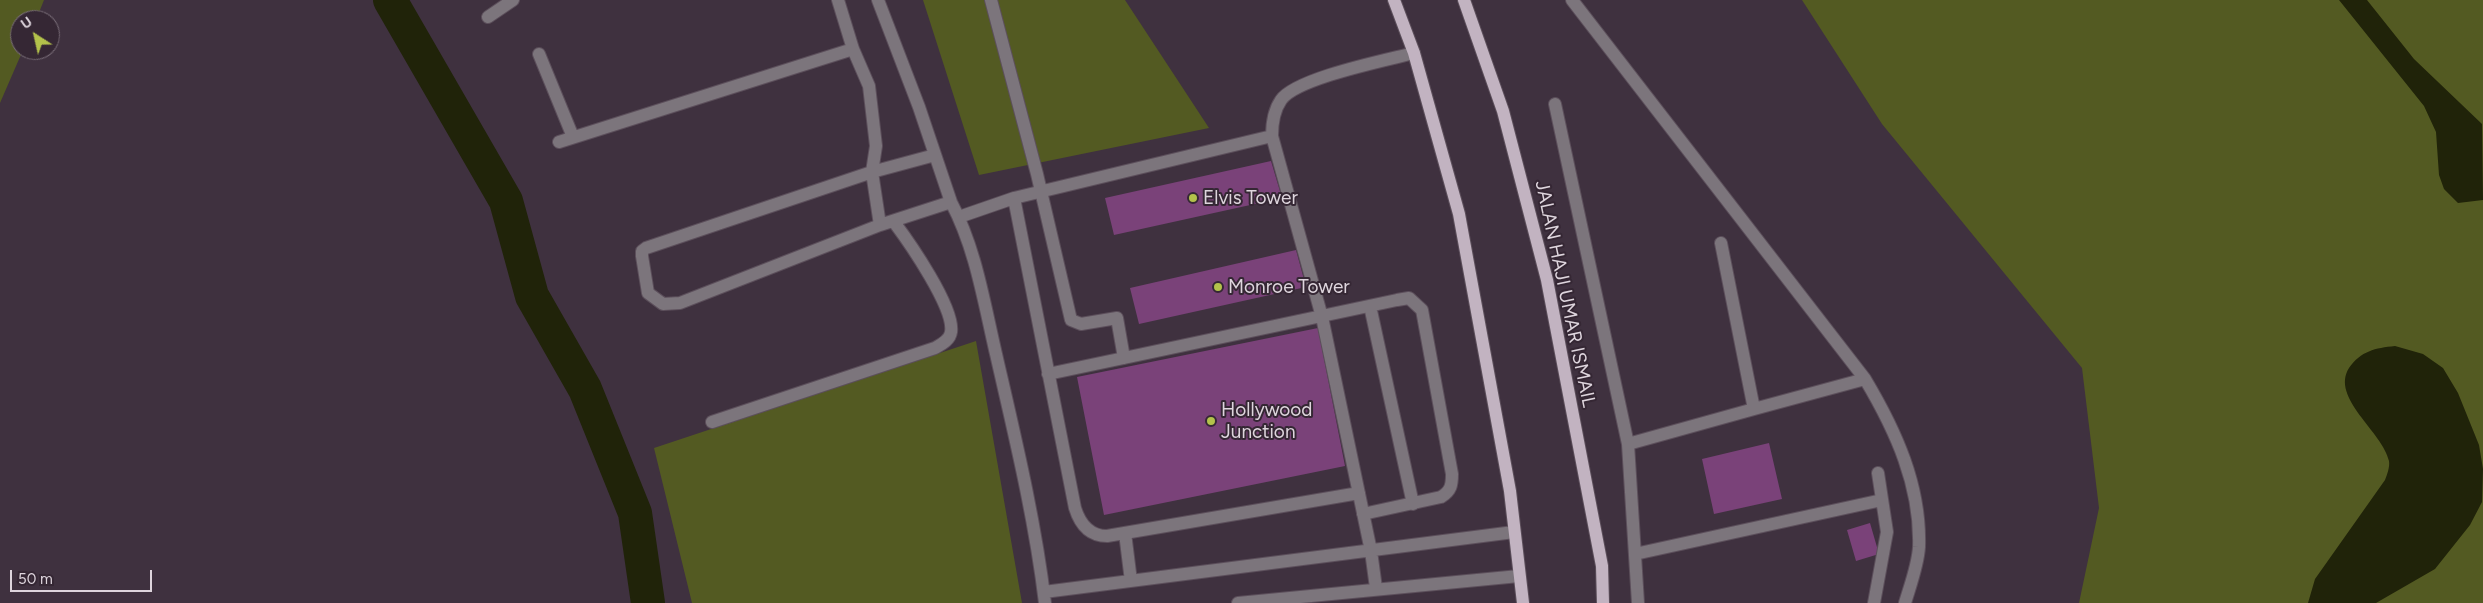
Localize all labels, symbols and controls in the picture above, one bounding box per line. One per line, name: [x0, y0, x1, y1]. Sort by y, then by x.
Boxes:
north arrow: [10, 10, 60, 60]
text: U: [18, 13, 36, 33]
street label: JALAN HAJI UMAR ISMAIL: [1530, 179, 1600, 409]
place label: Elvis Tower: [1203, 187, 1298, 209]
marker: Elvis Tower: [1187, 192, 1199, 204]
place label: Monroe Tower: [1228, 276, 1350, 298]
marker: Monroe Tower: [1212, 281, 1224, 293]
place label: Hollywood Junction: [1221, 399, 1312, 443]
marker: Hollywood Junction: [1205, 415, 1217, 427]
scale bar: [12, 560, 155, 592]
text: 50 m: [18, 570, 53, 588]

